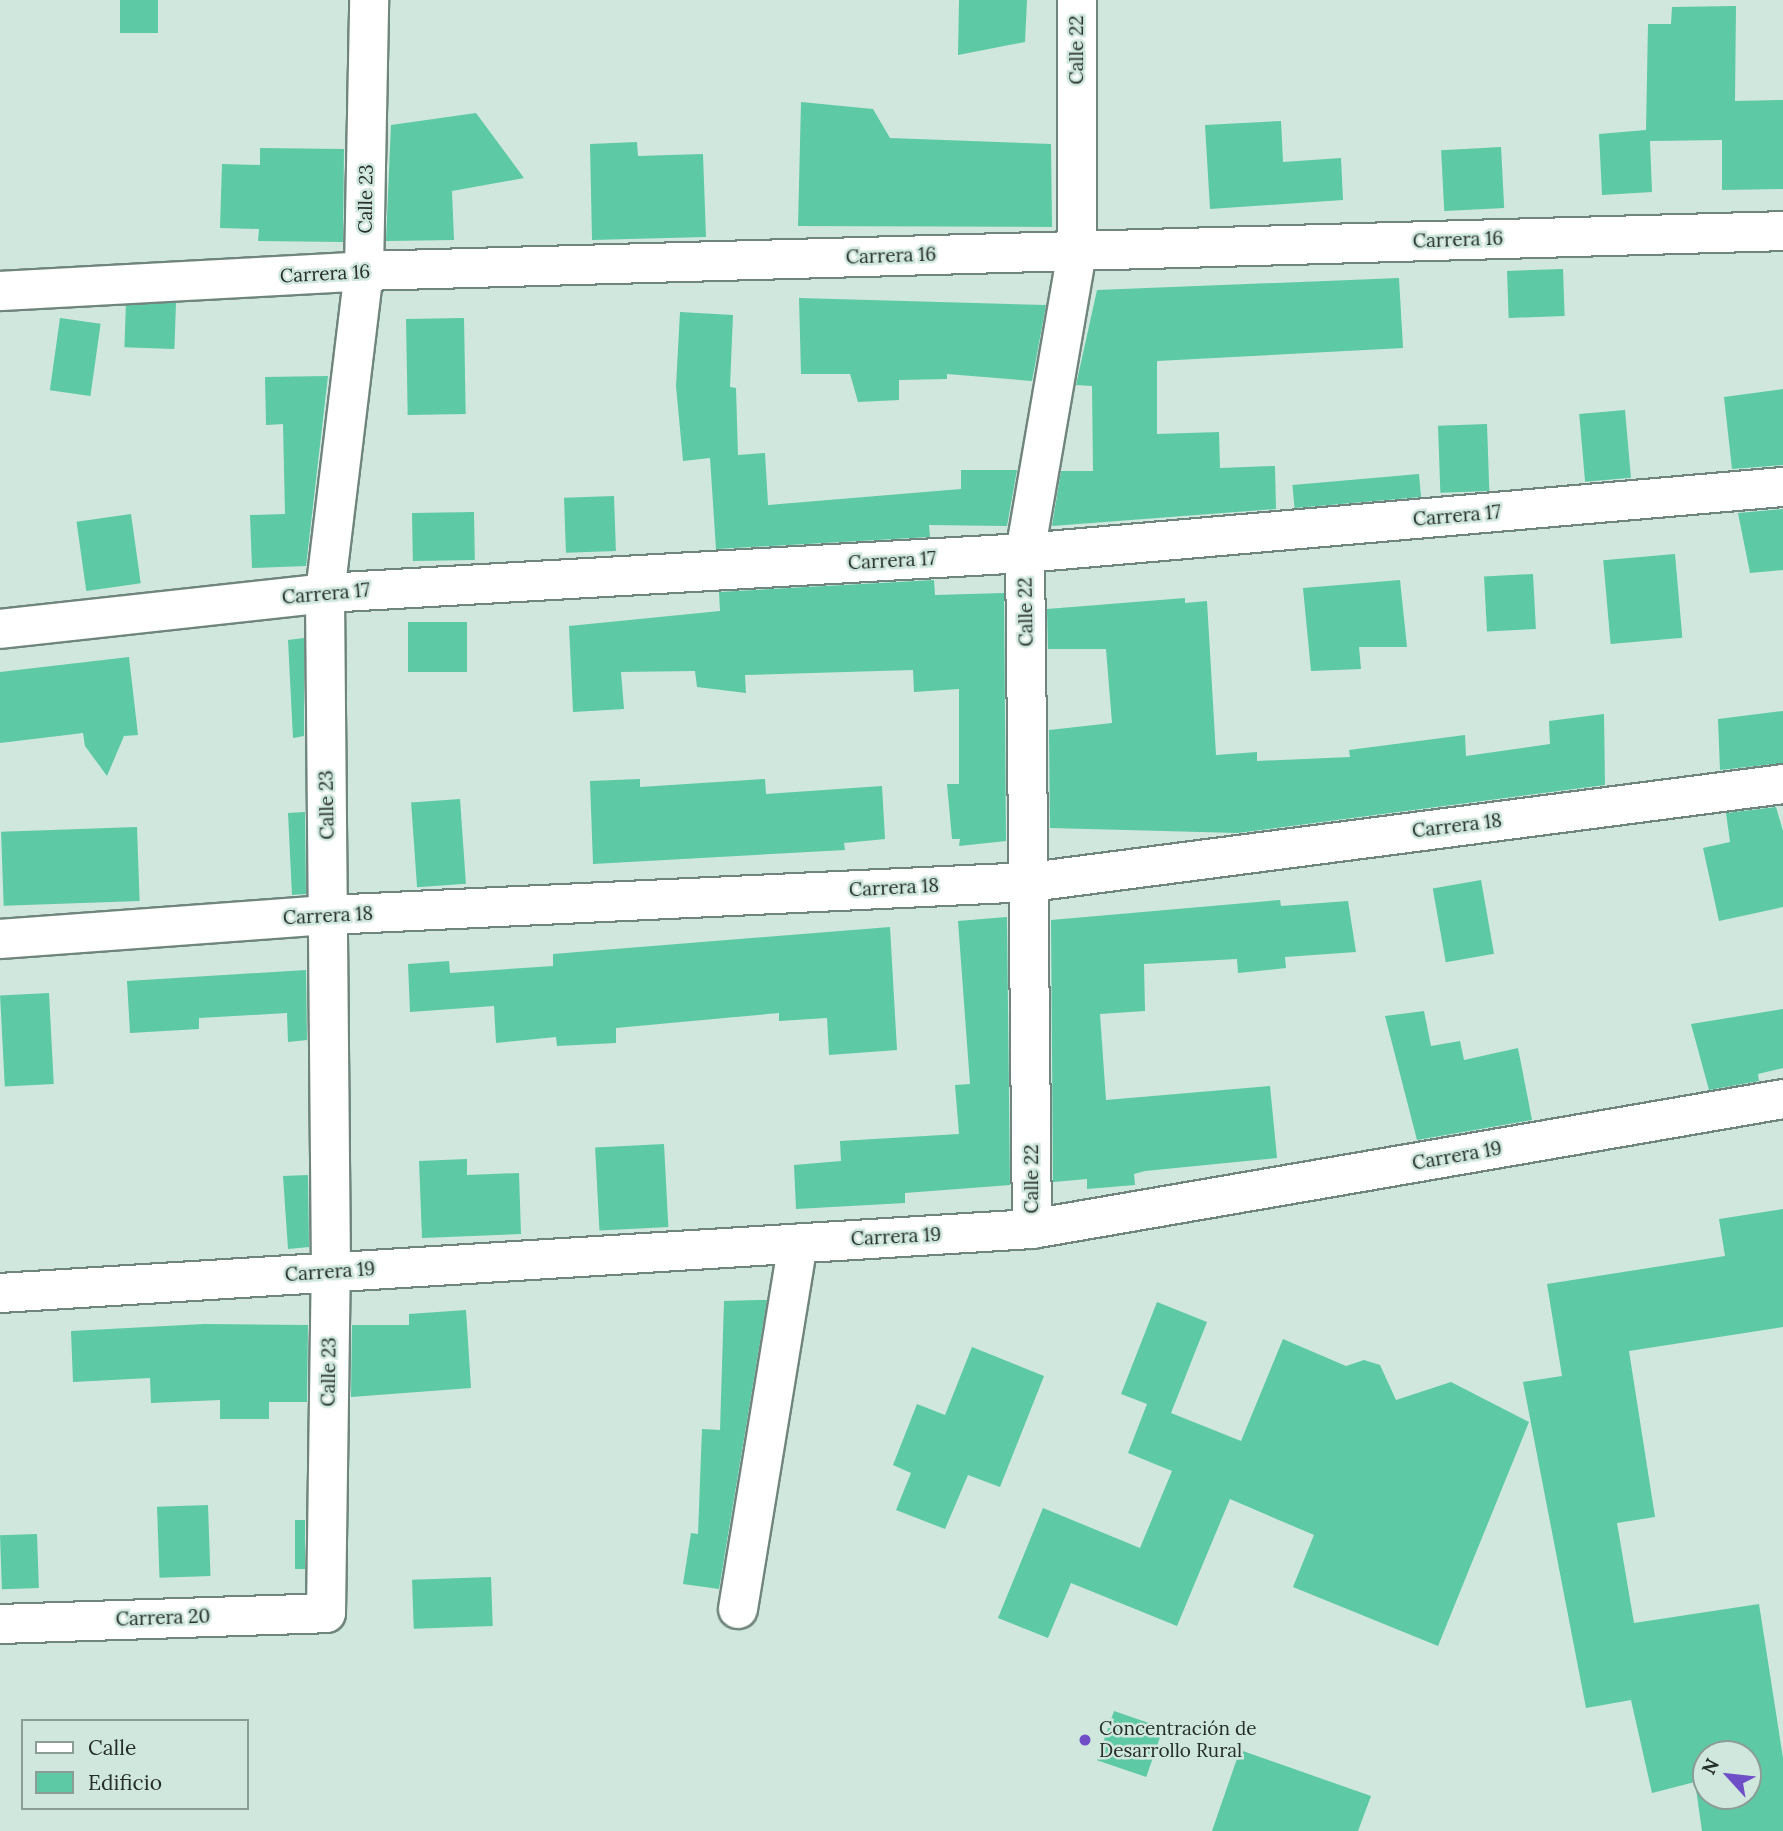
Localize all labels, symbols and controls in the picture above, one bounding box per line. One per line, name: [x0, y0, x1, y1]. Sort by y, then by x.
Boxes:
street label: Calle 22: [1066, 15, 1088, 85]
street label: Calle 23: [354, 164, 378, 234]
street label: Carrera 16: [1412, 227, 1504, 253]
street label: Carrera 16: [845, 243, 937, 269]
street label: Carrera 16: [279, 260, 371, 288]
street label: Carrera 17: [1412, 501, 1502, 531]
street label: Carrera 17: [847, 547, 937, 575]
street label: Calle 22: [1014, 577, 1038, 647]
street label: Carrera 17: [281, 579, 371, 609]
street label: Calle 23: [315, 770, 339, 840]
street label: Carrera 18: [1411, 809, 1503, 843]
street label: Carrera 18: [848, 874, 940, 902]
street label: Carrera 18: [282, 902, 374, 930]
street label: Carrera 19: [1410, 1137, 1504, 1175]
street label: Calle 22: [1021, 1144, 1043, 1214]
street label: Carrera 19: [850, 1223, 942, 1251]
street label: Carrera 19: [284, 1257, 376, 1287]
street label: Calle 23: [317, 1337, 341, 1407]
street label: Carrera 20: [115, 1605, 211, 1631]
place label: Concentración de Desarrollo Rural: [1099, 1718, 1257, 1762]
legend: [21, 1719, 248, 1810]
marker: Concentración de Desarrollo Rural: [1077, 1732, 1093, 1748]
text: Calle: [88, 1734, 136, 1761]
north arrow: [1692, 1740, 1762, 1810]
text: N: [1696, 1754, 1724, 1778]
text: Edificio: [88, 1769, 162, 1796]

